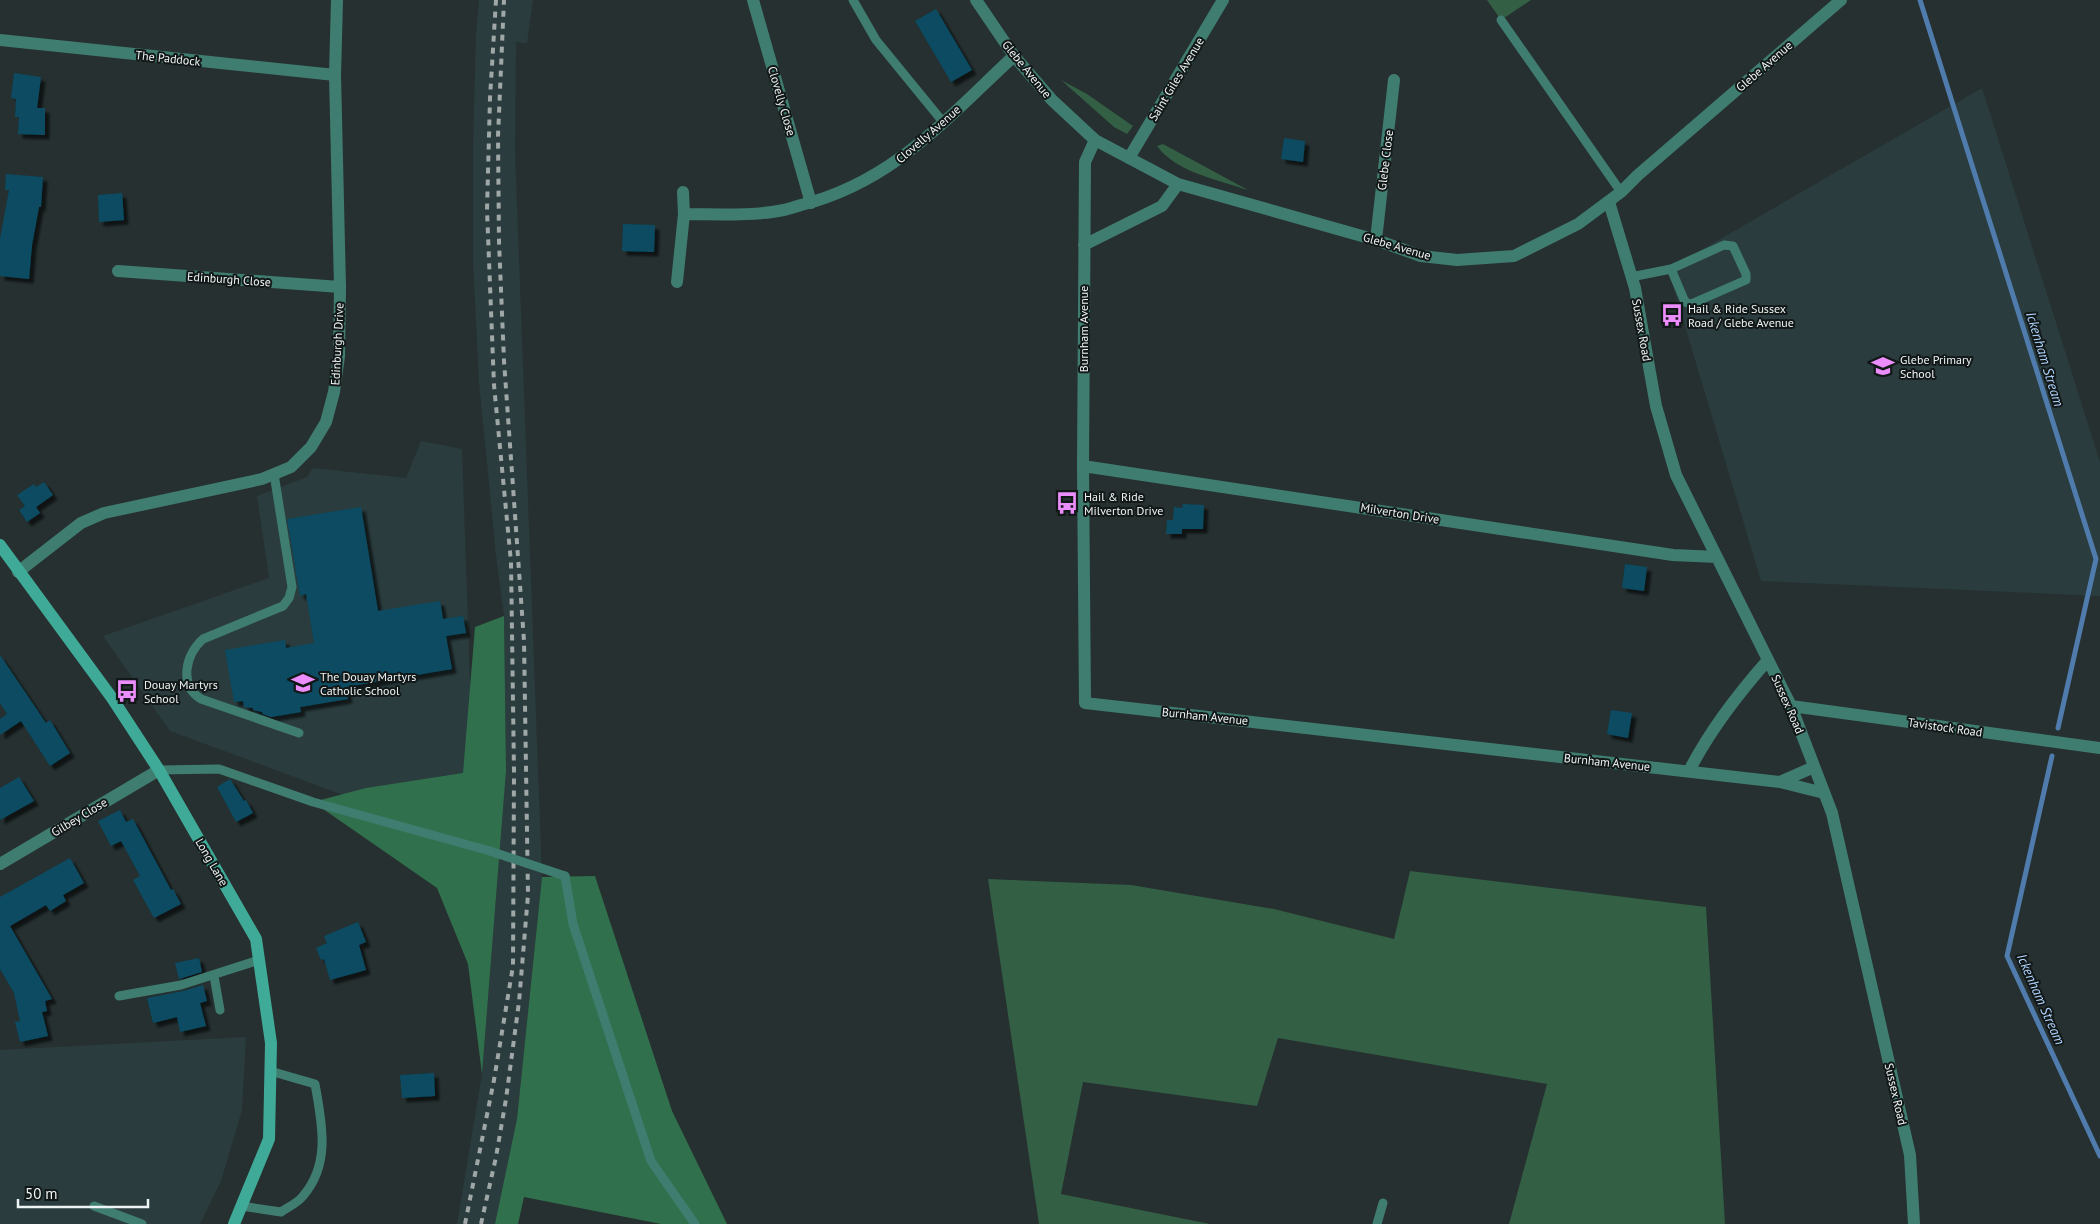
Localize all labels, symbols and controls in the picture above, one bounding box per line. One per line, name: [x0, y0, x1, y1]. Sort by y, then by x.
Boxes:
street label: Saint Giles Avenue: [1145, 34, 1207, 124]
street label: Glebe Avenue: [999, 37, 1055, 101]
street label: Glebe Avenue: [1733, 37, 1795, 95]
street label: The Paddock: [135, 47, 201, 69]
street label: Clovelly Close: [765, 64, 799, 138]
street label: Clovelly Avenue: [893, 102, 963, 166]
street label: Glebe Close: [1374, 129, 1396, 191]
street label: Glebe Avenue: [1361, 229, 1433, 263]
street label: Edinburgh Close: [187, 269, 271, 289]
street label: Burnham Avenue: [1076, 286, 1091, 372]
street label: Sussex Road: [1629, 298, 1655, 362]
place label: Hail & Ride Sussex Road / Glebe Avenue: [1688, 301, 1794, 330]
street label: Edinburgh Drive: [327, 302, 347, 386]
bus stop icon: Hail & Ride Sussex Road / Glebe Avenue: [1659, 302, 1685, 328]
water label: Ickenham Stream: [2022, 309, 2068, 409]
place label: Glebe Primary School: [1900, 352, 1972, 381]
school or university icon: Glebe Primary School: [1870, 353, 1896, 379]
place label: Hail & Ride Milverton Drive: [1084, 489, 1163, 518]
bus stop icon: Hail & Ride Milverton Drive: [1054, 490, 1080, 516]
street label: Milverton Drive: [1360, 499, 1440, 527]
place label: The Douay Martyrs Catholic School: [320, 669, 416, 698]
school or university icon: The Douay Martyrs Catholic School: [290, 670, 316, 696]
street label: Sussex Road: [1768, 672, 1808, 736]
place label: Douay Martyrs School: [144, 677, 218, 706]
bus stop icon: Douay Martyrs School: [114, 678, 140, 704]
street label: Burnham Avenue: [1161, 704, 1249, 728]
street label: Tavistock Road: [1907, 714, 1983, 740]
street label: Burnham Avenue: [1563, 750, 1651, 774]
street label: Gilbey Close: [48, 794, 110, 840]
street label: Long Lane: [192, 835, 232, 889]
water label: Ickenham Stream: [2013, 951, 2069, 1048]
street label: Sussex Road: [1882, 1062, 1910, 1126]
scale bar: [18, 1176, 148, 1208]
text: 50 m: [25, 1184, 58, 1203]

